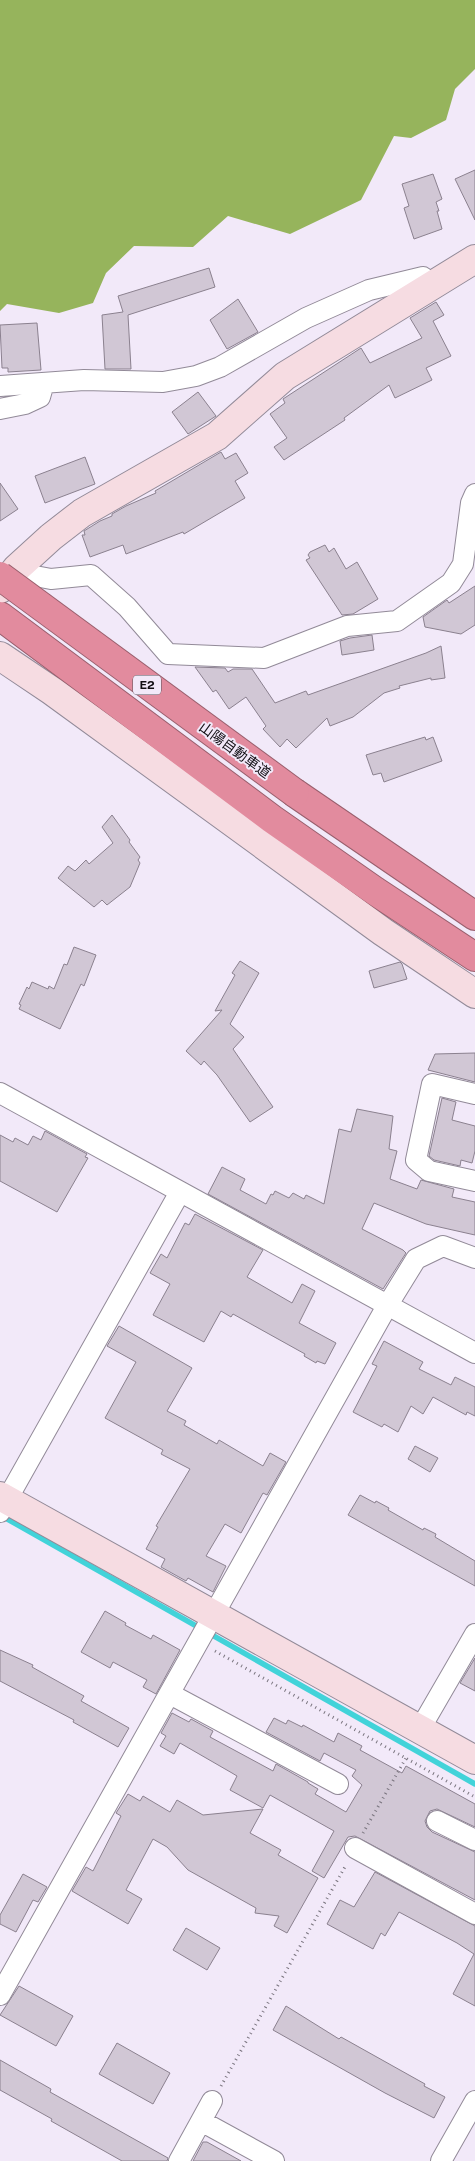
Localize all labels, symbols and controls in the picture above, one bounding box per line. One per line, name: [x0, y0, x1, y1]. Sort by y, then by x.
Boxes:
road number: E2: [133, 676, 161, 694]
street label: 山陽自動車道: [196, 719, 274, 781]

